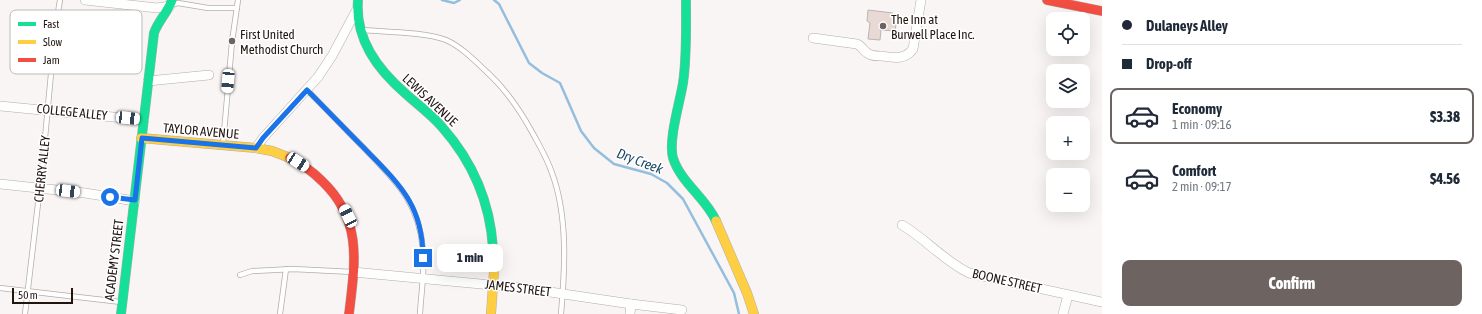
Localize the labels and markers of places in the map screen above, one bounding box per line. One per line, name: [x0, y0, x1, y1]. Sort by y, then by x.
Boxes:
place label: The Inn at Burwell Place Inc.: [891, 12, 975, 42]
marker: The Inn at Burwell Place Inc.: [878, 21, 888, 31]
place label: First United Methodist Church: [240, 27, 323, 57]
marker: First United Methodist Church: [227, 36, 237, 46]

